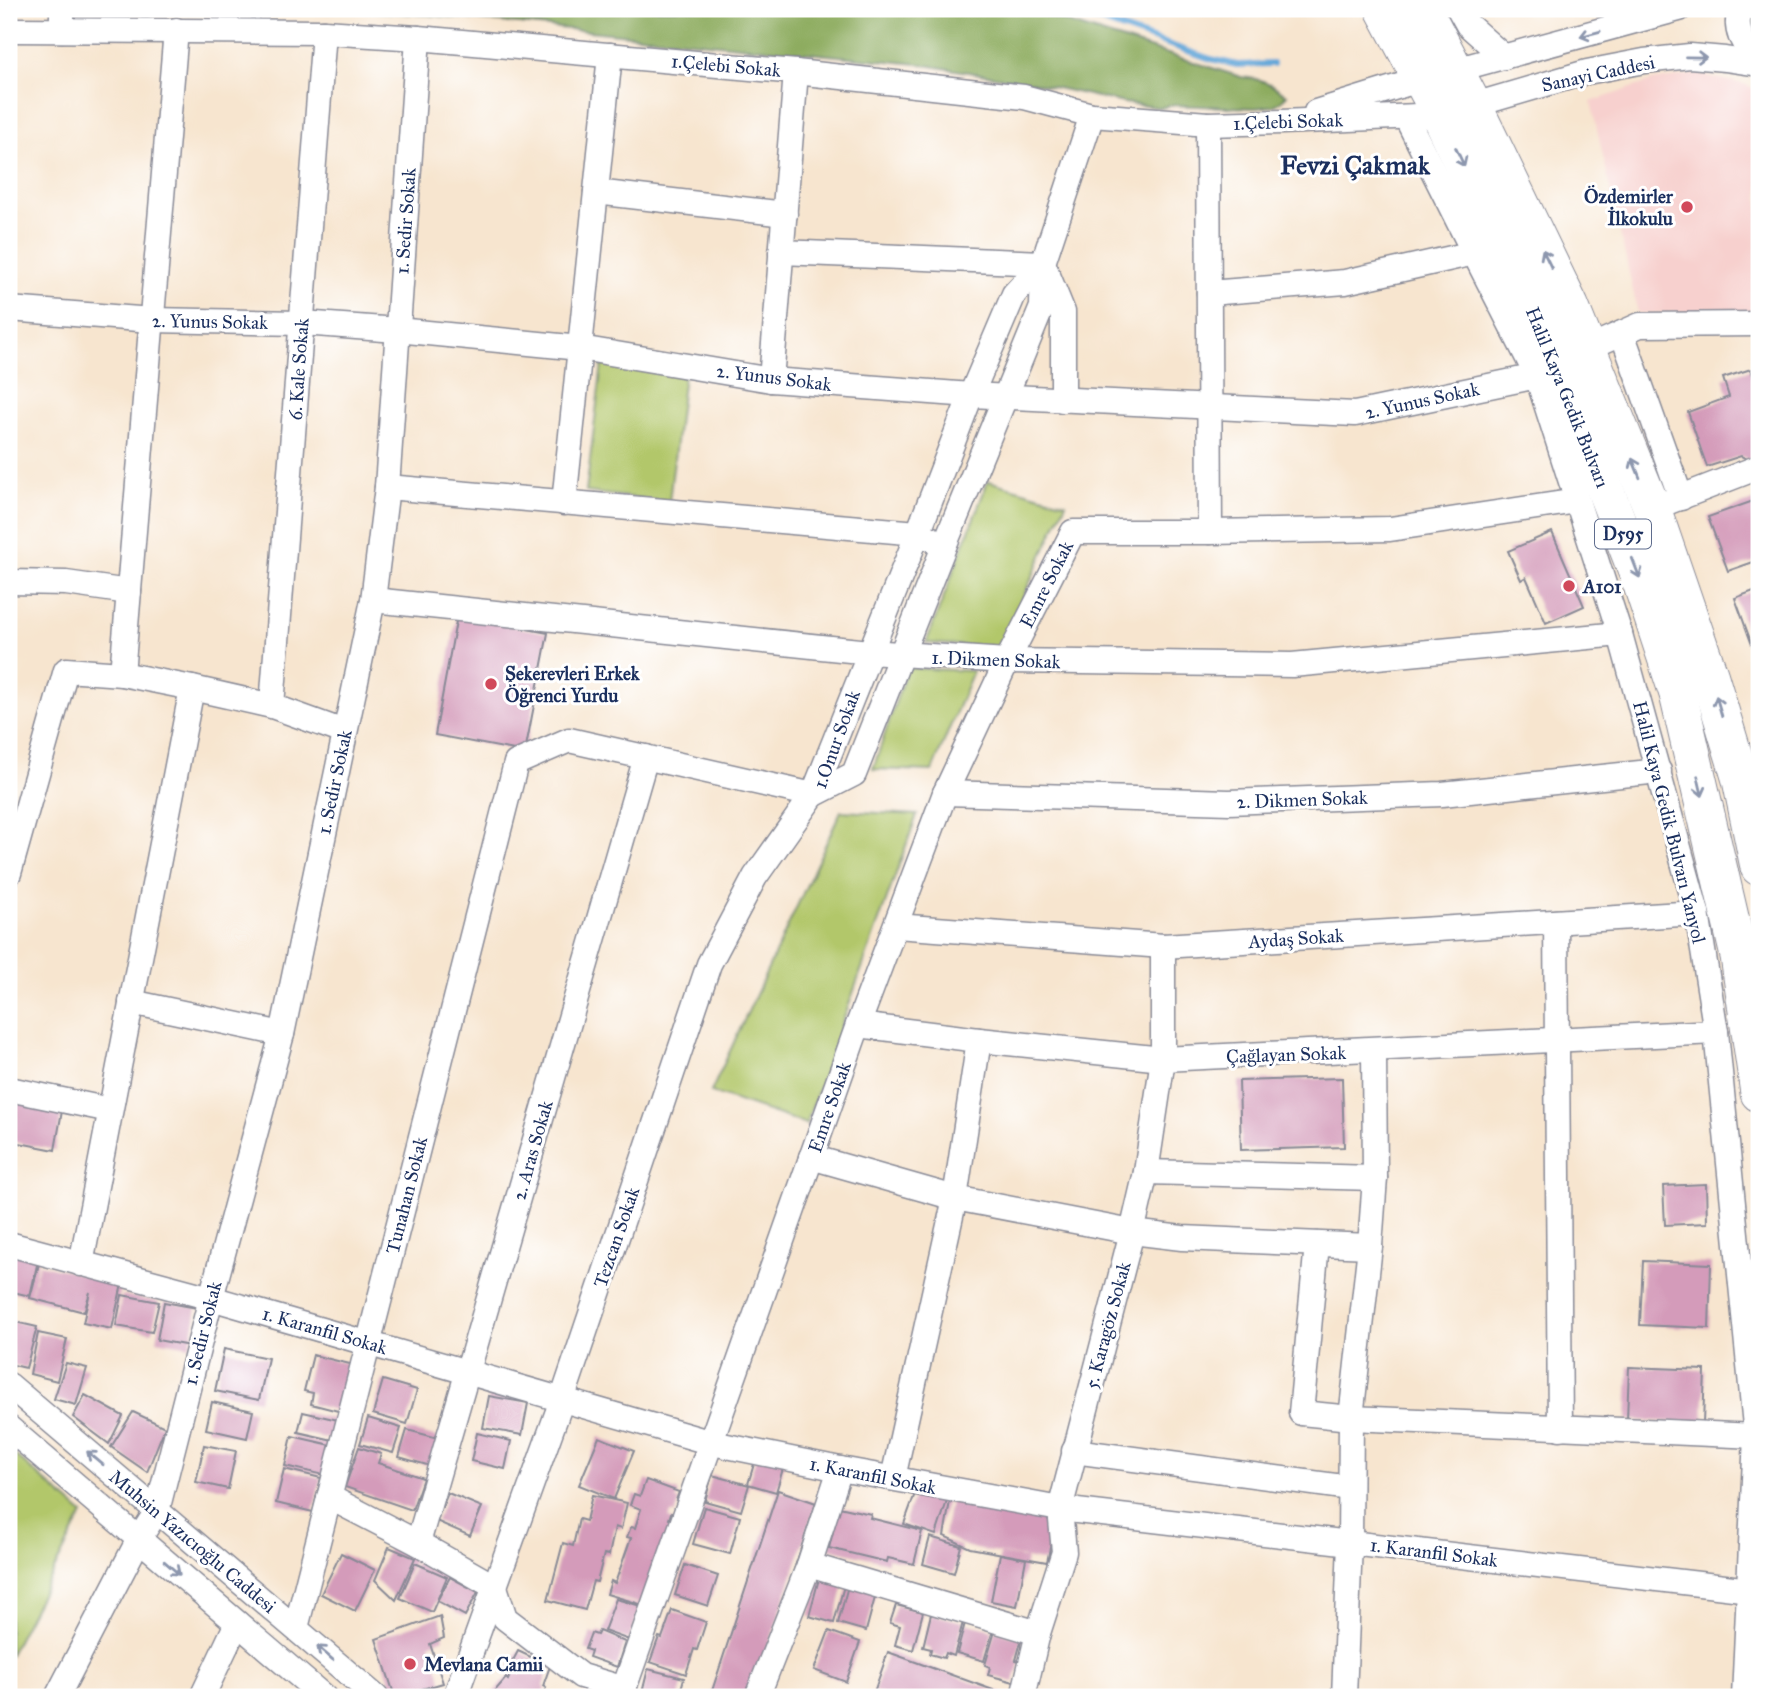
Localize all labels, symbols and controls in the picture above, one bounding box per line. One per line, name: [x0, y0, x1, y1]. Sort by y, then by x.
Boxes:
one-way arrow: [1579, 28, 1601, 41]
street label: 1.Çelebi Sokak: [670, 49, 782, 82]
street label: Sanayi Caddesi: [1539, 50, 1657, 97]
one-way arrow: [1685, 51, 1708, 64]
street label: 1.Çelebi Sokak: [1233, 108, 1344, 135]
one-way arrow: [1453, 146, 1467, 167]
district label: Fevzi Çakmak: [1280, 149, 1431, 181]
street label: 1. Sedir Sokak: [390, 167, 421, 275]
place label: Özdemirler İlkokulu: [1584, 184, 1674, 230]
marker: Özdemirler İlkokulu: [1679, 199, 1695, 215]
one-way arrow: [1540, 249, 1554, 270]
street label: Halil Kaya Gedik Bulvarı: [1521, 304, 1614, 491]
street label: 2. Yunus Sokak: [152, 309, 268, 334]
street label: 6. Kale Sokak: [283, 317, 314, 421]
street label: 2. Yunus Sokak: [715, 359, 833, 396]
street label: 2. Yunus Sokak: [1363, 377, 1481, 424]
one-way arrow: [1629, 458, 1642, 479]
road number: D595: [1595, 520, 1651, 548]
street label: Emre Sokak: [1015, 537, 1078, 632]
one-way arrow: [1631, 557, 1643, 579]
place label: A101: [1581, 575, 1622, 598]
marker: A101: [1561, 578, 1577, 594]
street label: 1. Dikmen Sokak: [931, 646, 1061, 673]
place label: Şekerevleri Erkek Öğrenci Yurdu: [505, 662, 641, 708]
marker: Şekerevleri Erkek Öğrenci Yurdu: [483, 676, 499, 692]
street label: 1.Onur Sokak: [808, 687, 865, 792]
one-way arrow: [1711, 695, 1724, 717]
street label: Halil Kaya Gedik Bulvarı Yanyol: [1628, 698, 1711, 947]
street label: 1. Sedir Sokak: [312, 727, 357, 837]
one-way arrow: [1694, 775, 1707, 797]
street label: 2. Dikmen Sokak: [1236, 786, 1368, 813]
street label: Aydaş Sokak: [1247, 924, 1345, 953]
street label: Çağlayan Sokak: [1226, 1041, 1347, 1069]
street label: Emre Sokak: [803, 1058, 856, 1156]
street label: 2. Aras Sokak: [507, 1097, 558, 1203]
street label: Tunahan Sokak: [381, 1134, 432, 1256]
street label: Tezcan Sokak: [589, 1184, 644, 1290]
street label: 5. Karagöz Sokak: [1079, 1259, 1137, 1391]
street label: 1. Sedir Sokak: [178, 1278, 227, 1388]
street label: 1. Karanfil Sokak: [260, 1302, 390, 1359]
one-way arrow: [86, 1450, 104, 1466]
street label: 1. Karanfil Sokak: [807, 1452, 939, 1499]
street label: Muhsin Yazıcıoğlu Caddesi: [104, 1465, 281, 1619]
street label: 1. Karanfil Sokak: [1369, 1533, 1499, 1572]
one-way arrow: [163, 1560, 181, 1576]
one-way arrow: [316, 1645, 334, 1661]
place label: Mevlana Camii: [424, 1653, 544, 1676]
marker: Mevlana Camii: [402, 1656, 418, 1672]

